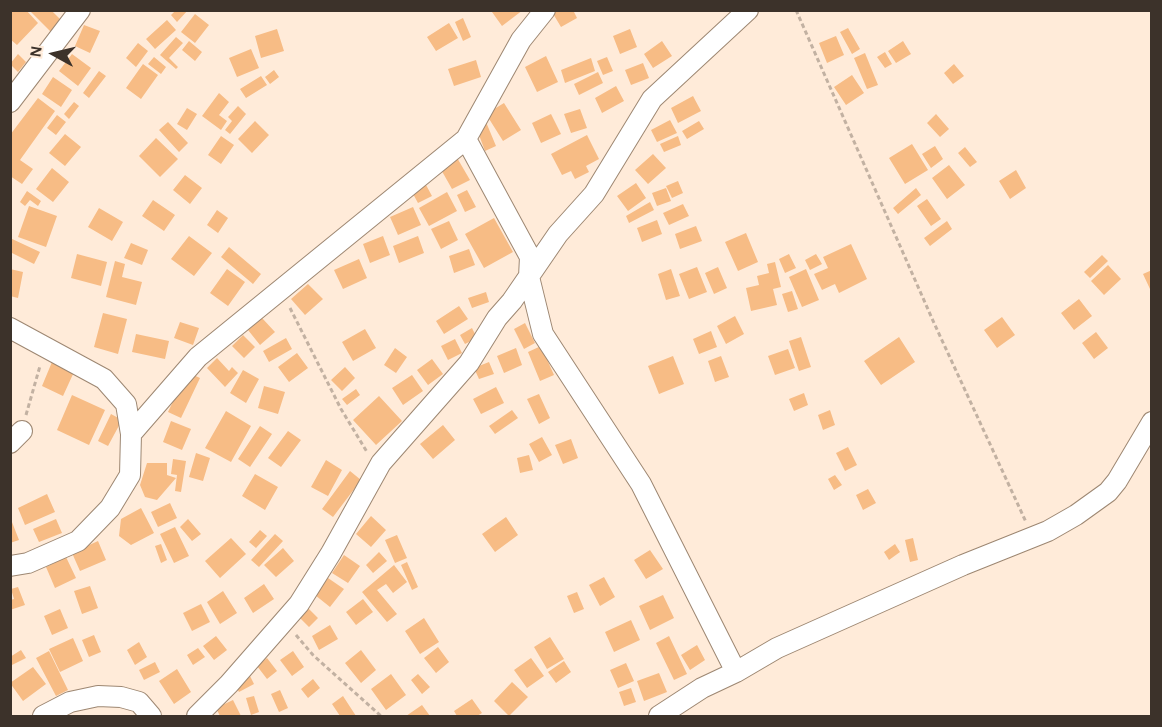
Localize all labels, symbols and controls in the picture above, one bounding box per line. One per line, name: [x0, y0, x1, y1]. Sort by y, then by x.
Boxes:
north arrow: [24, 24, 84, 84]
text: N: [27, 45, 45, 58]

